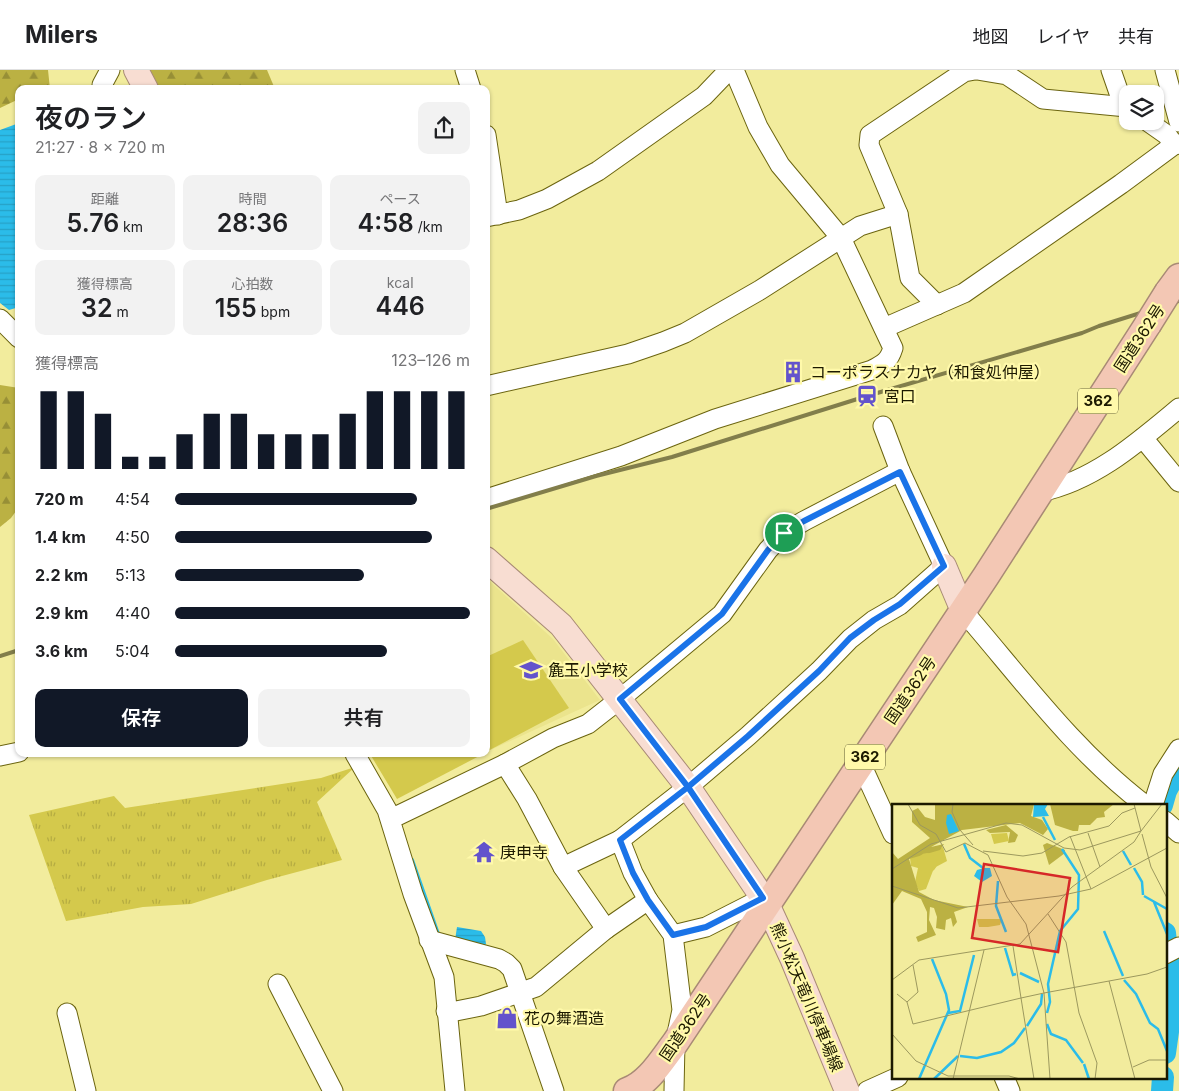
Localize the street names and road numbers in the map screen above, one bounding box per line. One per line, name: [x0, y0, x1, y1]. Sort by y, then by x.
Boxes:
street label: 国道362号: [1109, 300, 1169, 376]
road number: 362: [1078, 388, 1118, 414]
street label: 国道362号: [880, 652, 940, 728]
road number: 362: [845, 744, 885, 770]
street label: 熊小松天竜川停車場線: [767, 919, 847, 1075]
street label: 国道362号: [655, 989, 715, 1065]

